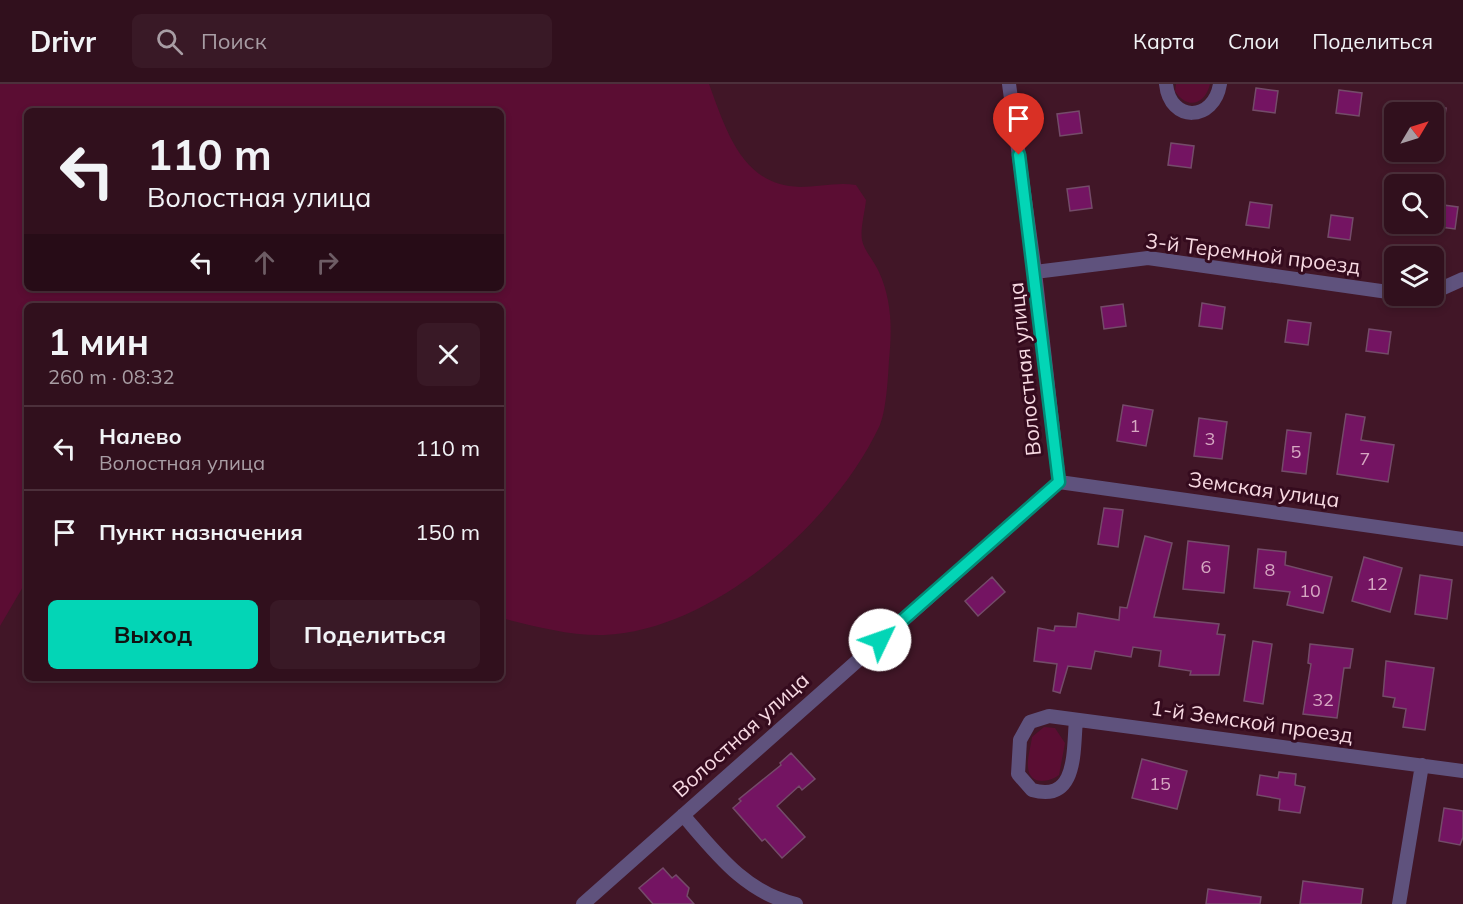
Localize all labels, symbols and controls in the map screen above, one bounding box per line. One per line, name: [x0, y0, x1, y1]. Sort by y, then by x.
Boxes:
search box: [132, 14, 552, 68]
text: Drivr: [30, 24, 96, 59]
icon: search: [153, 25, 186, 58]
text: Поиск: [201, 27, 267, 55]
text: Карта: [1133, 28, 1195, 54]
text: Слои: [1228, 28, 1279, 54]
text: Поделиться: [1312, 28, 1433, 54]
pin: [993, 93, 1044, 155]
icon: arrive: [1002, 102, 1035, 135]
north arrow: [1384, 102, 1444, 162]
map controls: [1384, 102, 1444, 306]
text: 110 m: [147, 128, 272, 181]
icon: left: [48, 132, 126, 210]
button: search: [1384, 174, 1444, 234]
text: Волостная улица: [147, 180, 371, 214]
street label: 3-й Теремной проезд: [1144, 227, 1362, 279]
icon: left: [185, 246, 218, 279]
icon: ahead: [248, 246, 281, 279]
icon: right: [311, 246, 344, 279]
button: layers: [1384, 246, 1444, 306]
street label: Волостная улица: [1002, 281, 1046, 457]
text: 1 мин: [48, 319, 149, 364]
button: close: [417, 323, 480, 386]
text: 260 m · 08:32: [48, 364, 174, 389]
house number: 1: [1130, 414, 1140, 437]
text: Налево: [99, 422, 182, 450]
house number: 3: [1205, 427, 1215, 450]
icon: left: [48, 432, 81, 465]
text: 110 m: [415, 434, 480, 462]
house number: 5: [1291, 440, 1302, 463]
house number: 7: [1360, 447, 1370, 470]
text: Волостная улица: [99, 450, 265, 475]
street label: Земская улица: [1187, 466, 1341, 512]
icon: arrive: [48, 516, 81, 549]
text: Пункт назначения: [99, 518, 303, 546]
text: 150 m: [415, 518, 480, 546]
house number: 6: [1201, 555, 1211, 578]
house number: 8: [1265, 558, 1275, 581]
house number: 12: [1366, 572, 1388, 595]
house number: 10: [1299, 579, 1321, 602]
button: Выход: [48, 600, 258, 669]
button: Поделиться: [270, 600, 480, 669]
position arrow: [848, 608, 912, 672]
street label: Волостная улица: [667, 666, 814, 802]
house number: 32: [1312, 688, 1334, 711]
street label: 1-й Земской проезд: [1149, 694, 1355, 748]
house number: 15: [1149, 772, 1171, 795]

